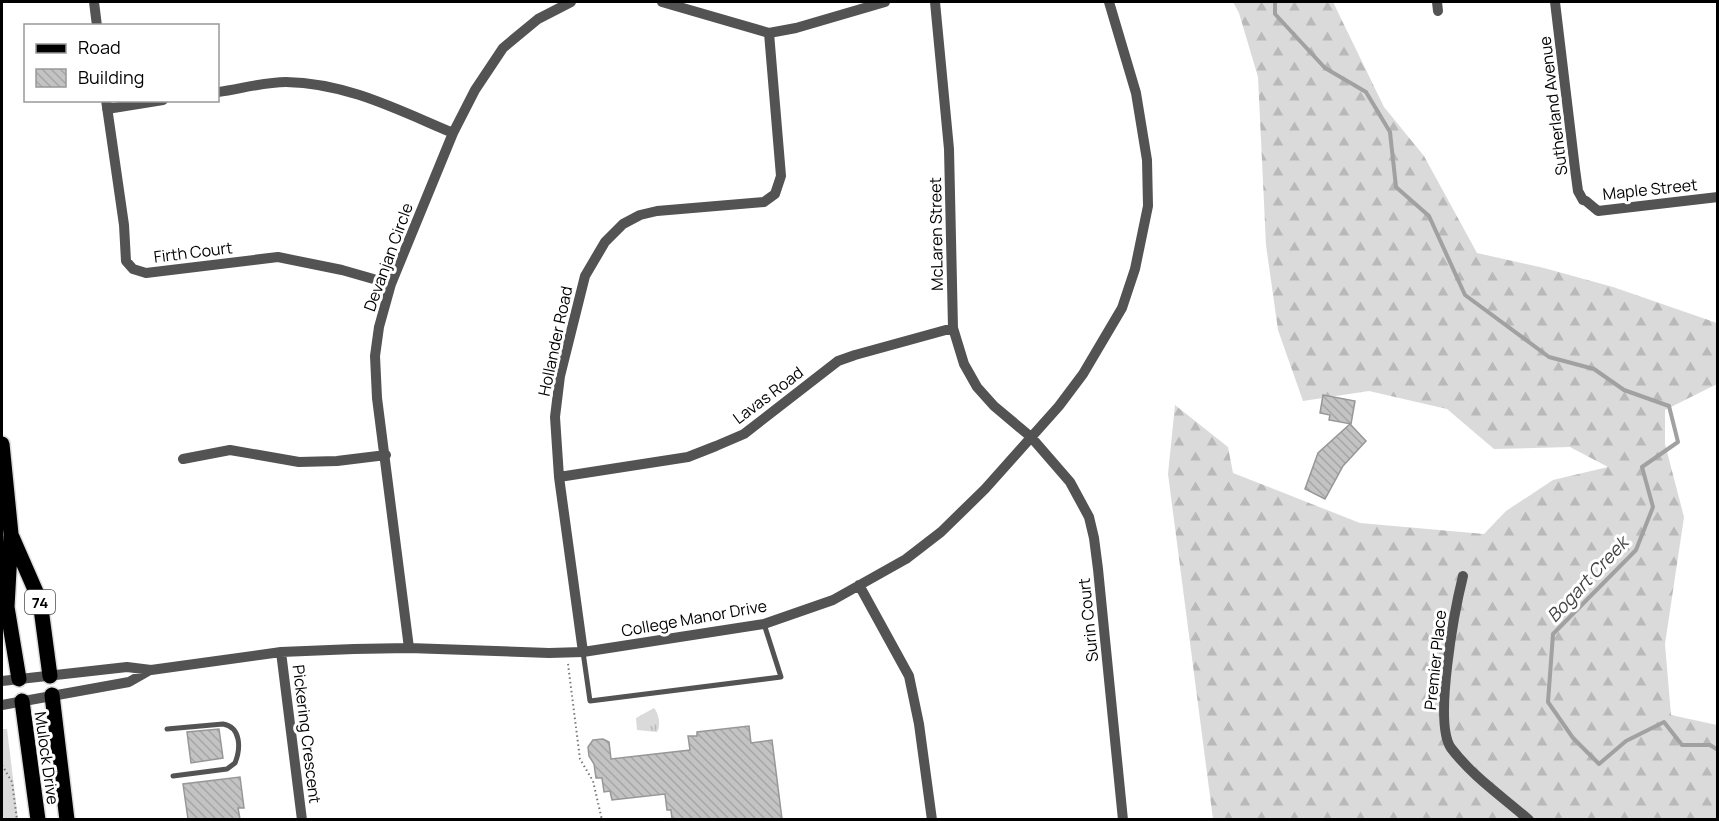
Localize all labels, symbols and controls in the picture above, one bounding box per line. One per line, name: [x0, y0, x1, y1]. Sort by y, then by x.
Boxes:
legend: [24, 24, 219, 102]
text: Road: [78, 35, 121, 59]
street label: Sutherland Avenue: [1534, 35, 1572, 177]
text: Building: [78, 65, 144, 89]
street label: Maple Street: [1602, 173, 1698, 205]
street label: McLaren Street: [924, 177, 948, 291]
street label: Devanjan Circle: [358, 200, 418, 314]
street label: Firth Court: [152, 236, 234, 268]
street label: Hollander Road: [533, 284, 577, 398]
street label: Lavas Road: [728, 361, 808, 429]
water label: Bogart Creek: [1541, 529, 1635, 627]
street label: Surin Court: [1073, 577, 1103, 663]
road number: 74: [25, 590, 55, 614]
street label: College Manor Drive: [620, 594, 768, 642]
street label: Premier Place: [1419, 609, 1451, 711]
street label: Pickering Crescent: [288, 663, 326, 805]
street label: Mulock Drive: [30, 710, 64, 806]

